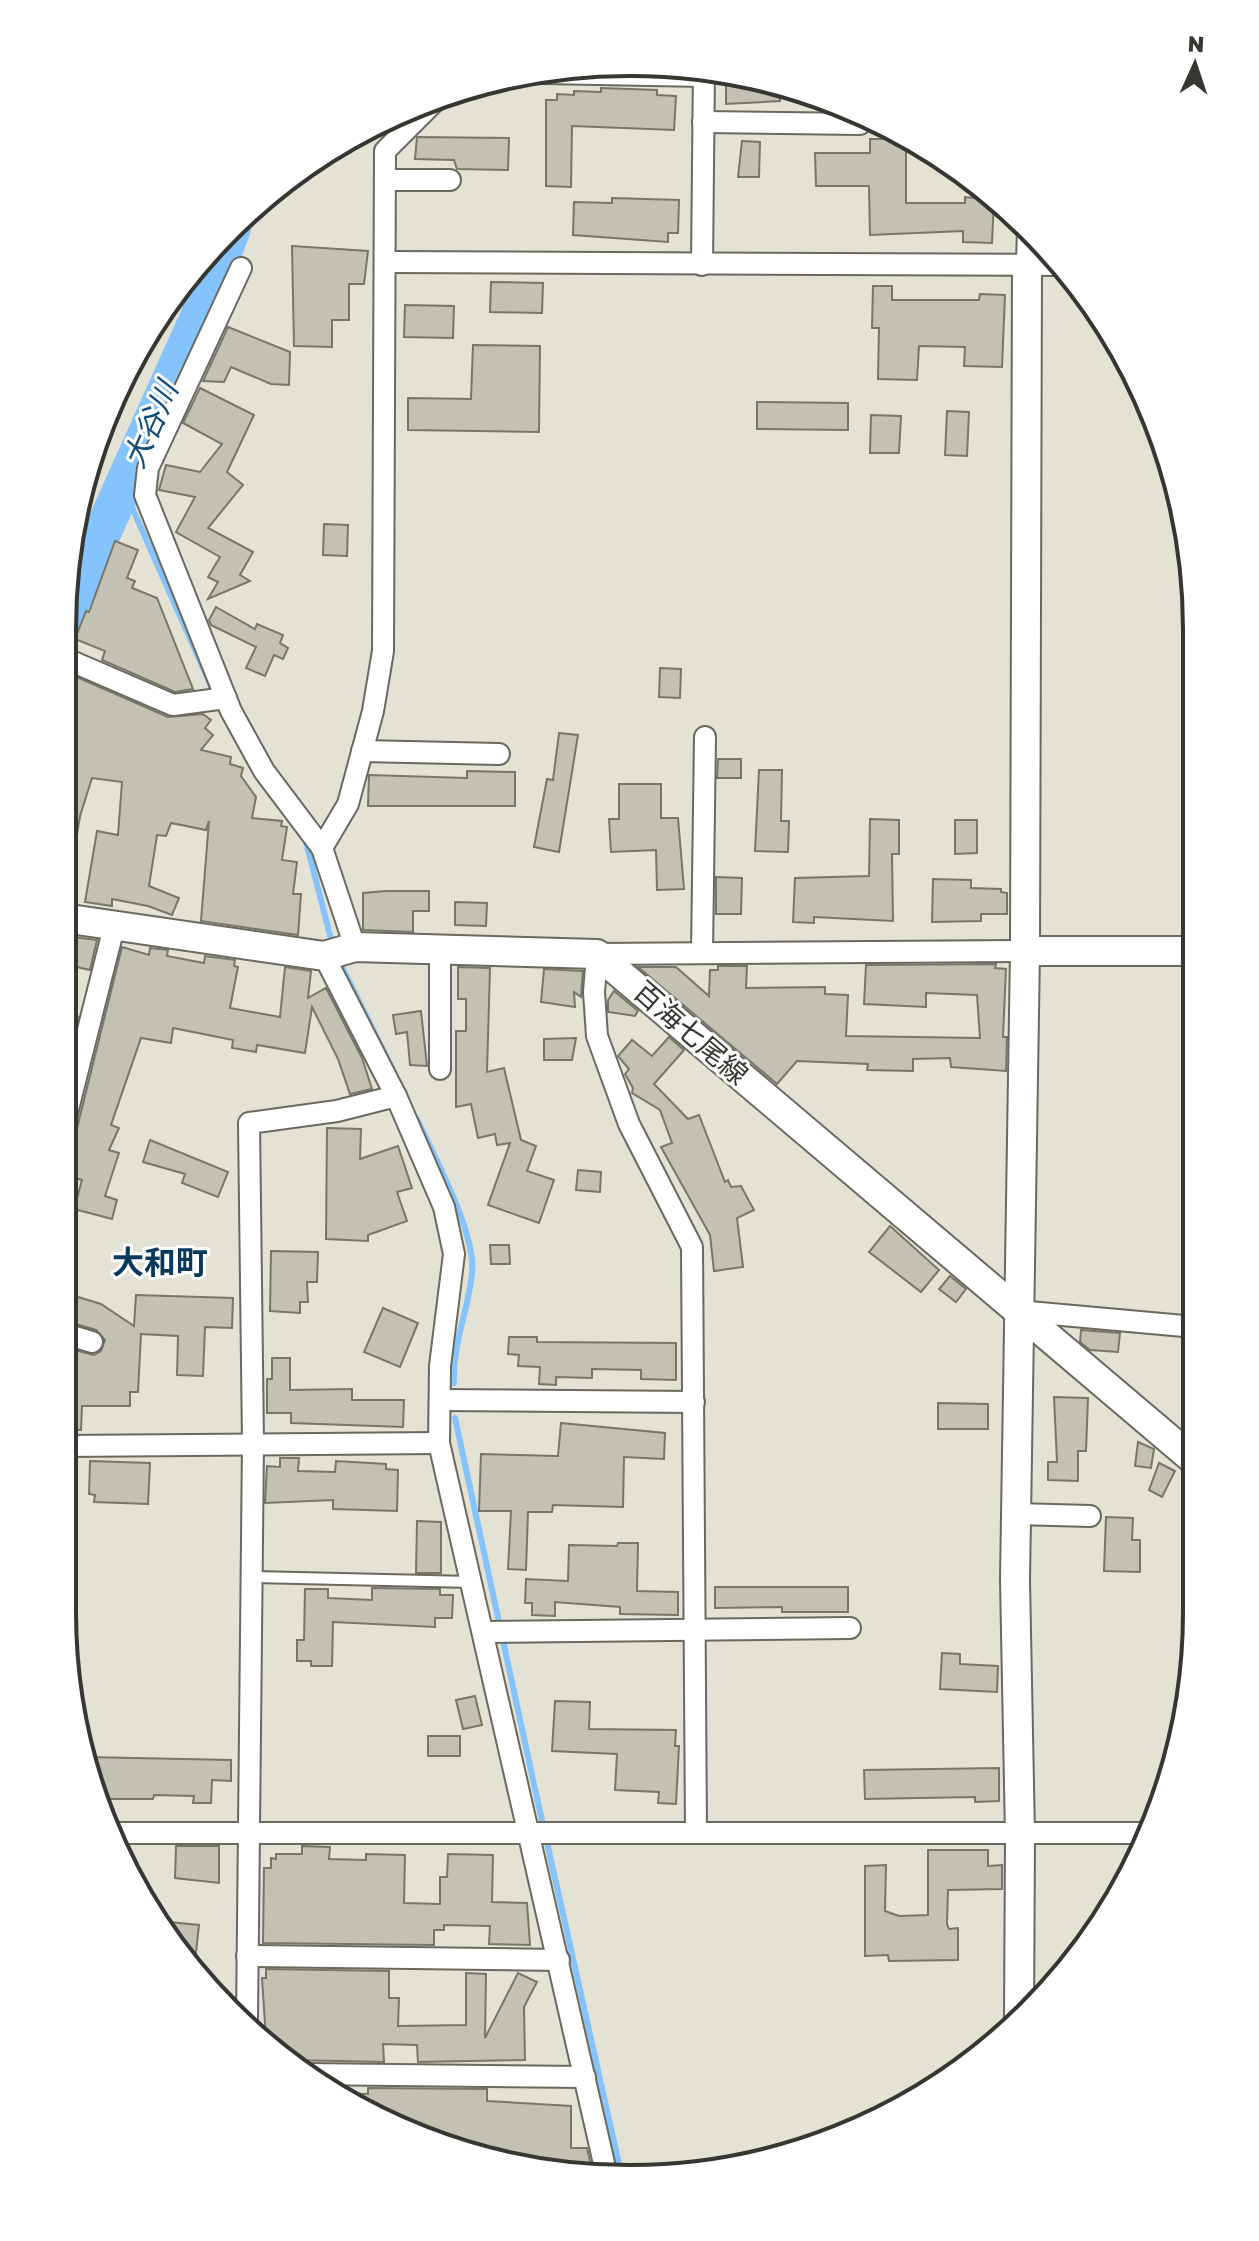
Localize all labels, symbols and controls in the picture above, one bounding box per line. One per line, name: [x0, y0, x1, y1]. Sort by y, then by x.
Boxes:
north arrow: [1155, 24, 1235, 104]
text: N: [1187, 30, 1205, 57]
water label: 大谷川: [115, 373, 186, 473]
street label: 百海七尾線: [628, 974, 755, 1091]
district label: 大和町: [112, 1243, 208, 1281]

